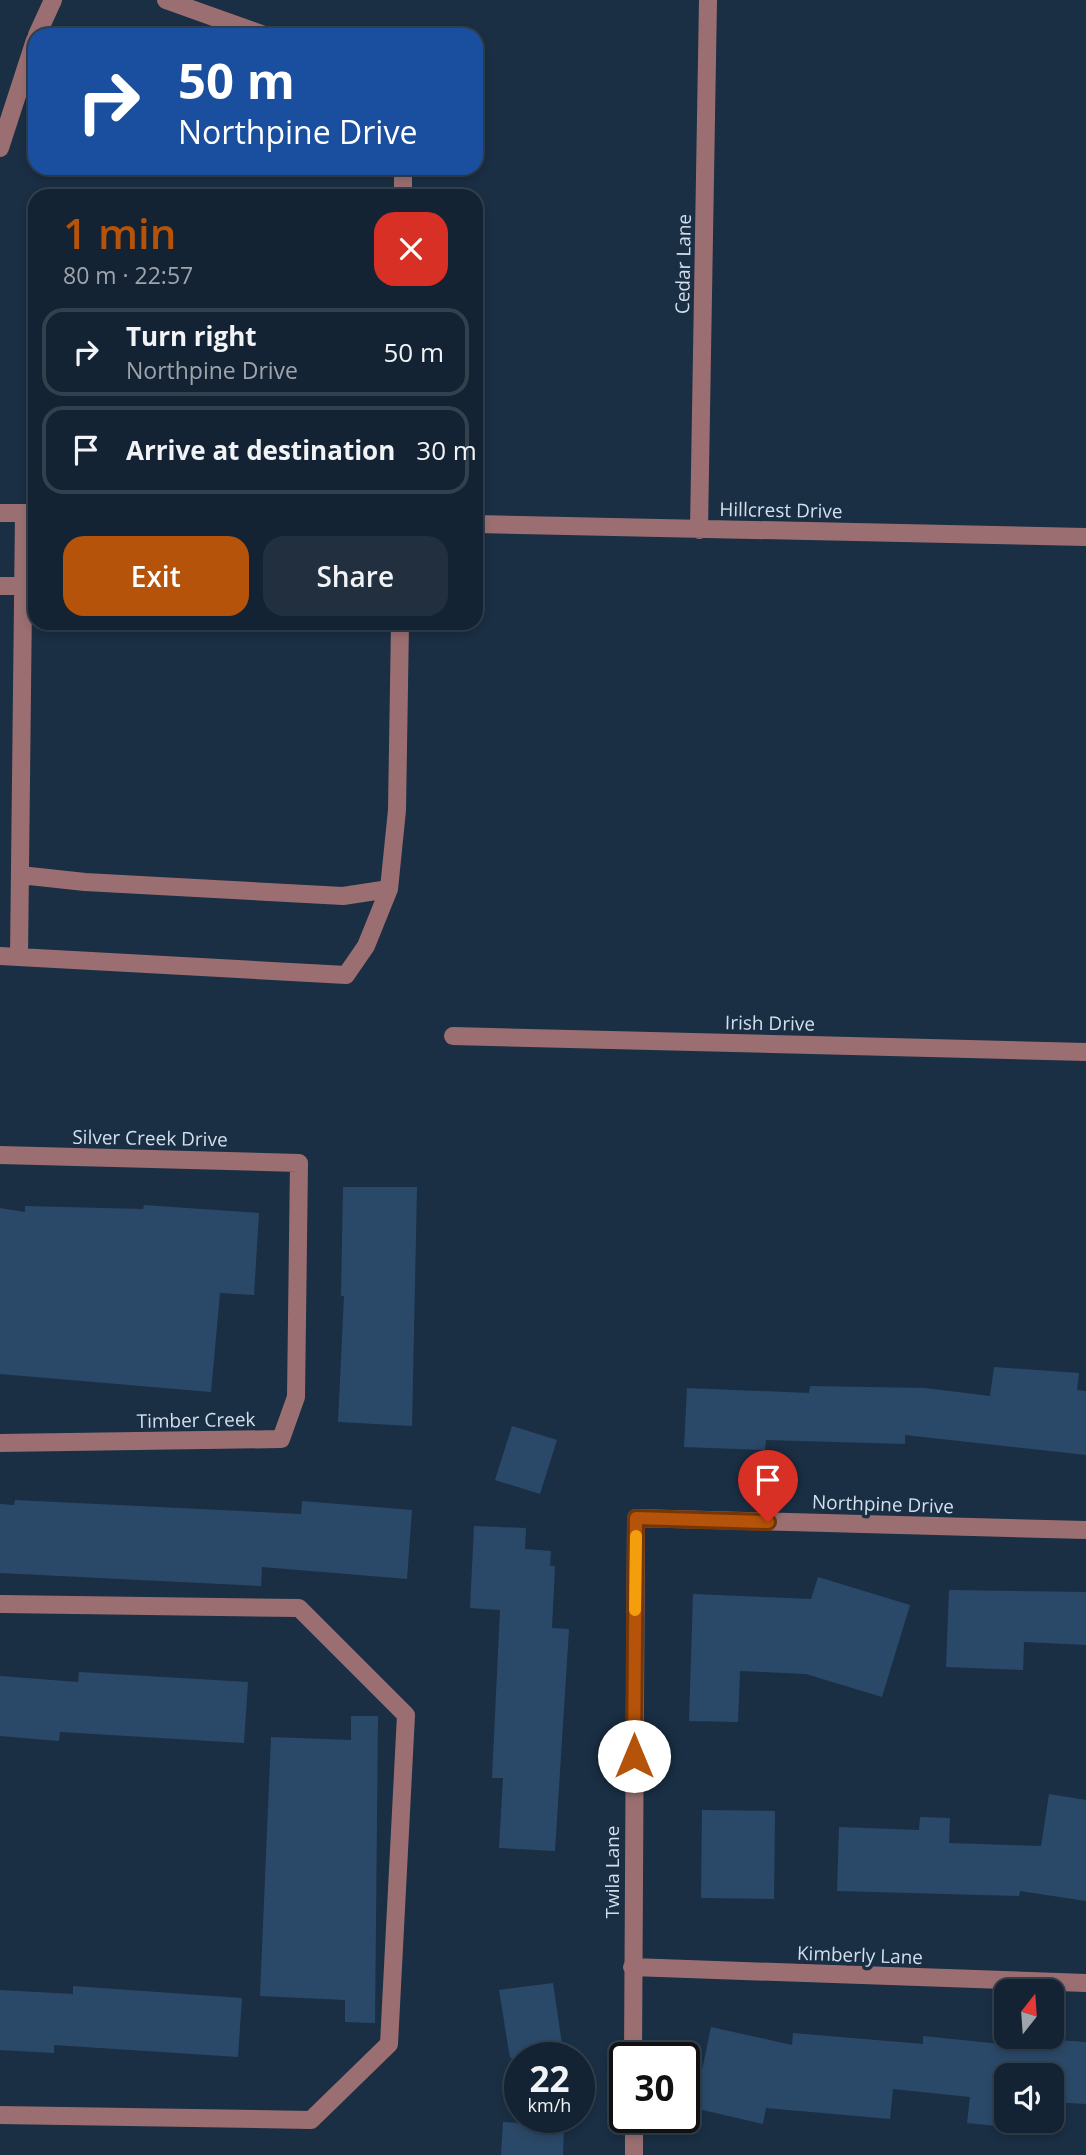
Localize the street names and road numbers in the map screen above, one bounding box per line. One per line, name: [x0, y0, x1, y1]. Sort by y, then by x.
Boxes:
street label: Cedar Lane: [669, 214, 697, 314]
street label: Hillcrest Drive: [719, 496, 843, 524]
street label: Irish Drive: [725, 1009, 815, 1037]
street label: Silver Creek Drive: [72, 1124, 228, 1152]
street label: Timber Creek: [136, 1406, 256, 1434]
street label: Northpine Drive: [812, 1489, 954, 1519]
street label: Twila Lane: [599, 1825, 625, 1919]
street label: Kimberly Lane: [797, 1940, 923, 1970]

